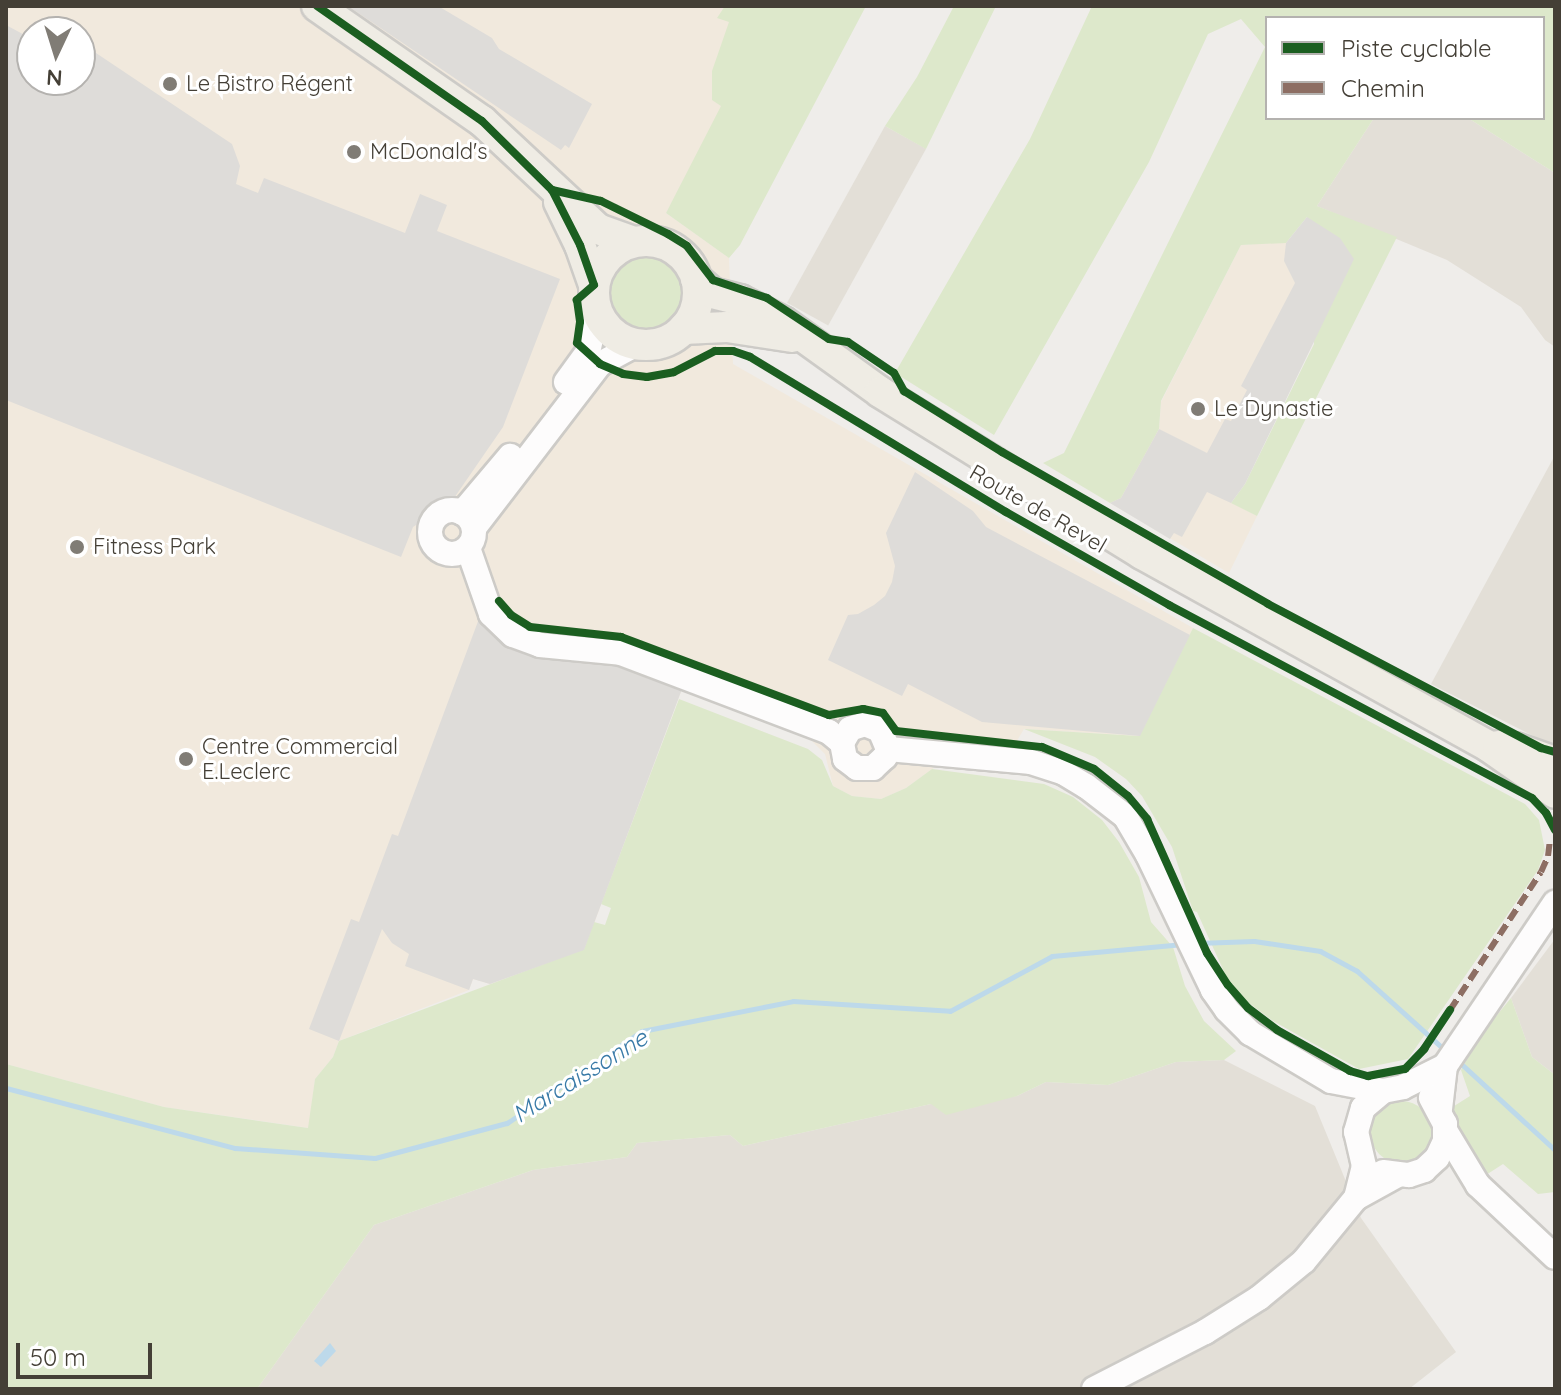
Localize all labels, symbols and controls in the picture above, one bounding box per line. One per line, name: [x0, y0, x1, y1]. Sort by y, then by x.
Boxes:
north arrow: [16, 16, 96, 96]
legend: [1265, 16, 1545, 120]
text: Piste cyclable: [1341, 33, 1492, 63]
text: N: [45, 63, 64, 92]
place label: Le Bistro Régent: [186, 71, 353, 97]
text: Chemin: [1341, 73, 1425, 103]
marker: Le Bistro Régent: [161, 75, 179, 93]
place label: McDonald's: [370, 139, 488, 165]
marker: McDonald's: [345, 143, 363, 161]
place label: Le Dynastie: [1214, 396, 1333, 422]
marker: Le Dynastie: [1189, 400, 1207, 418]
street label: Route de Revel: [965, 459, 1111, 559]
place label: Fitness Park: [93, 534, 216, 560]
marker: Fitness Park: [68, 538, 86, 556]
place label: Centre Commercial E.Leclerc: [202, 733, 398, 784]
marker: Centre Commercial E.Leclerc: [177, 750, 195, 768]
water label: Marcaissonne: [507, 1023, 653, 1129]
scale bar: [20, 1327, 156, 1377]
text: 50 m: [30, 1342, 86, 1372]

